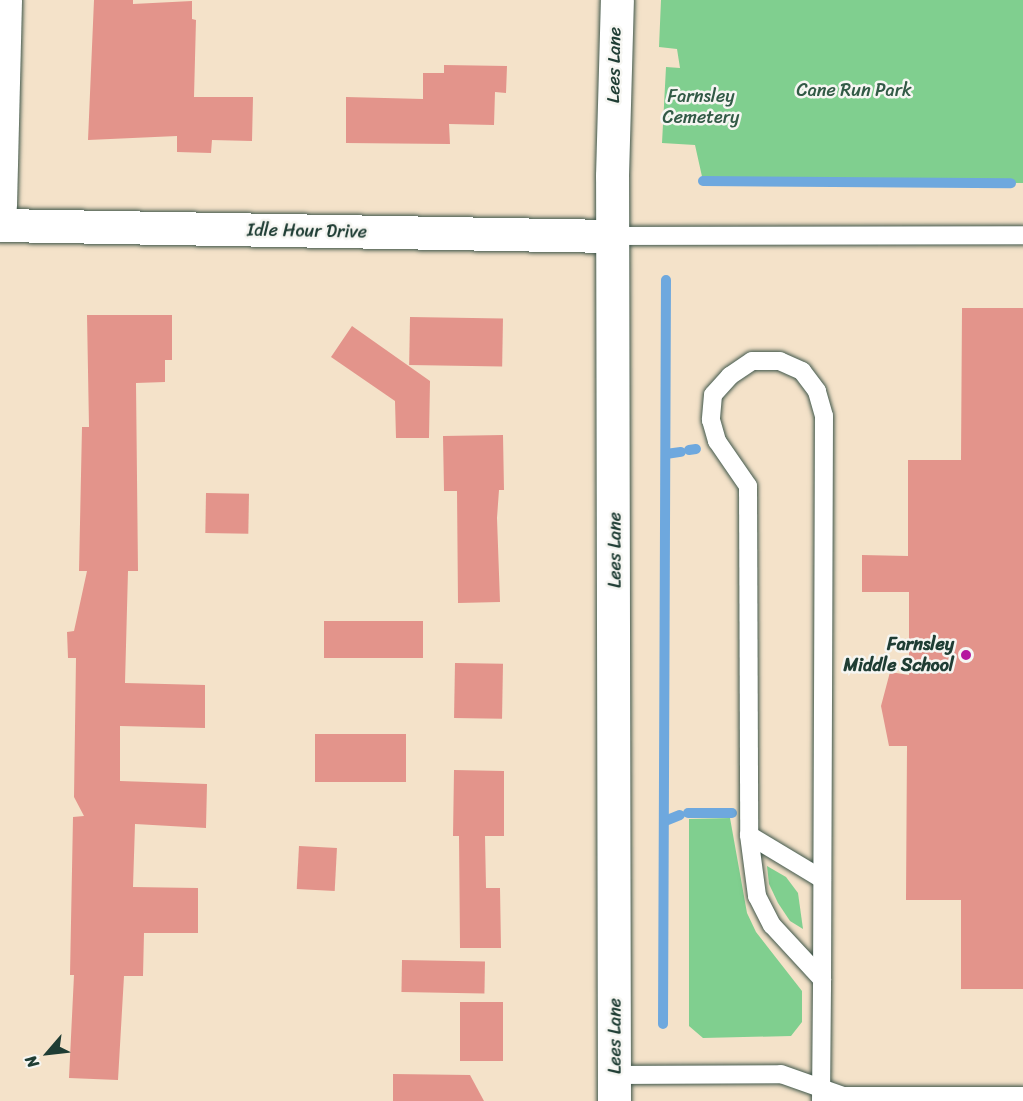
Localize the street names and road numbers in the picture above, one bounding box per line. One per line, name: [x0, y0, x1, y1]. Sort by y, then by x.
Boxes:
street label: Lees Lane: [603, 27, 625, 103]
street label: Idle Hour Drive: [247, 219, 367, 243]
street label: Lees Lane: [604, 512, 626, 588]
street label: Lees Lane: [604, 998, 626, 1074]

